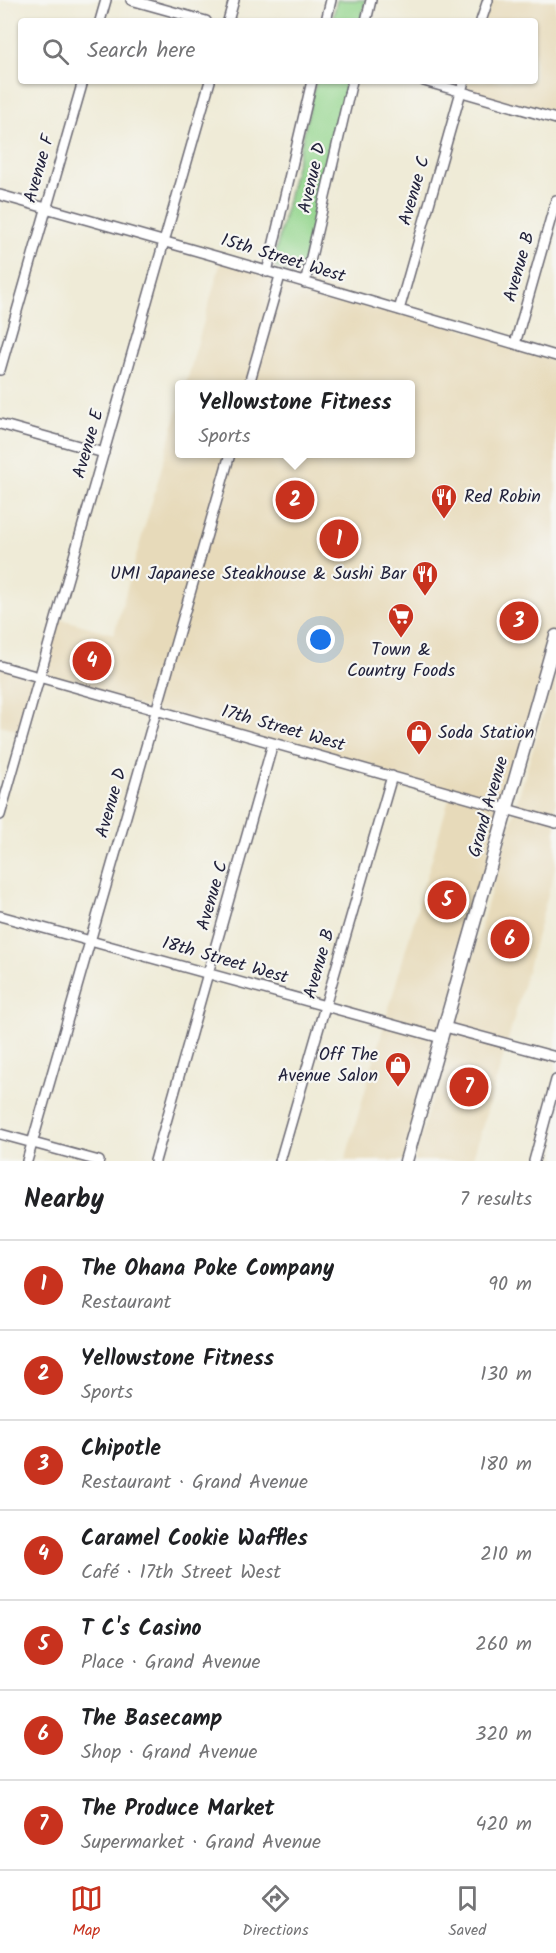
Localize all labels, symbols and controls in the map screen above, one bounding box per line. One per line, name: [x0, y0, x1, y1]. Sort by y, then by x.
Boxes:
search box: [18, 18, 538, 84]
text: Search here: [87, 34, 195, 69]
icon: search: [39, 35, 72, 68]
street label: Avenue F: [16, 130, 64, 206]
street label: Avenue D: [291, 139, 335, 216]
street label: Avenue C: [391, 153, 439, 229]
street label: 15th Street West: [217, 226, 350, 292]
street label: Avenue B: [496, 229, 544, 305]
popup: [175, 380, 415, 458]
text: Yellowstone Fitness: [198, 386, 392, 421]
street label: Avenue E: [65, 406, 113, 482]
text: Sports: [198, 421, 251, 453]
pin: 2: [276, 478, 314, 522]
restaurant icon: Red Robin: [429, 482, 459, 520]
place label: Red Robin: [464, 483, 541, 512]
pin: 1: [320, 516, 358, 562]
restaurant icon: UMI Japanese Steakhouse & Sushi Bar: [410, 559, 440, 597]
place label: UMI Japanese Steakhouse & Sushi Bar: [110, 560, 407, 589]
pin: 3: [500, 598, 538, 644]
supermarket icon: Town & Country Foods: [386, 601, 416, 639]
your location: [306, 625, 335, 654]
place label: Town & Country Foods: [347, 636, 455, 686]
pin: 4: [72, 638, 112, 684]
street label: 17th Street West: [218, 697, 349, 761]
shop icon: Soda Station: [404, 718, 434, 756]
place label: Soda Station: [438, 719, 534, 748]
street label: Grand Avenue: [461, 753, 517, 861]
street label: Avenue D: [88, 764, 136, 842]
street label: Avenue C: [189, 858, 237, 934]
pin: 5: [428, 878, 466, 922]
pin: 6: [490, 916, 530, 962]
street label: Avenue B: [296, 926, 344, 1002]
street label: 18th Street West: [159, 929, 292, 993]
place label: Off The Avenue Salon: [278, 1041, 378, 1091]
shop icon: Off The Avenue Salon: [383, 1050, 413, 1088]
pin: 7: [450, 1064, 488, 1110]
text: Nearby: [24, 1179, 104, 1221]
text: 7 results: [460, 1184, 532, 1216]
text: The Ohana Poke Company: [81, 1252, 334, 1287]
text: 1: [40, 1269, 47, 1301]
text: 90 m: [488, 1269, 532, 1301]
text: Restaurant: [81, 1287, 171, 1319]
text: Yellowstone Fitness: [81, 1342, 274, 1377]
text: 2: [38, 1359, 49, 1391]
text: 130 m: [480, 1359, 532, 1391]
text: Sports: [81, 1377, 133, 1409]
text: Chipotle: [81, 1432, 161, 1467]
text: 3: [38, 1449, 49, 1481]
text: 180 m: [480, 1449, 532, 1481]
text: Restaurant · Grand Avenue: [81, 1467, 308, 1499]
text: Caramel Cookie Waffles: [81, 1522, 308, 1557]
text: 4: [38, 1539, 49, 1571]
text: 210 m: [480, 1539, 532, 1571]
text: Café · 17th Street West: [81, 1557, 281, 1589]
text: T C's Casino: [81, 1612, 202, 1647]
text: 5: [38, 1629, 49, 1661]
text: 260 m: [475, 1629, 532, 1661]
text: Place · Grand Avenue: [81, 1647, 261, 1679]
text: The Basecamp: [81, 1702, 222, 1737]
text: 6: [38, 1719, 49, 1751]
text: 320 m: [475, 1719, 532, 1751]
text: Shop · Grand Avenue: [81, 1737, 258, 1769]
text: The Produce Market: [81, 1792, 274, 1827]
text: 7: [39, 1809, 48, 1841]
text: 420 m: [475, 1809, 532, 1841]
text: Supermarket · Grand Avenue: [81, 1827, 321, 1859]
tab: Map: [70, 1882, 103, 1943]
tab: Directions: [242, 1882, 309, 1943]
tab: Saved: [448, 1882, 486, 1943]

